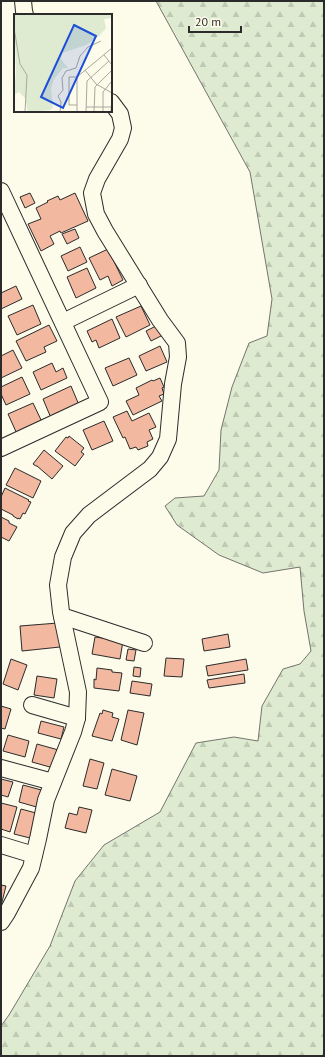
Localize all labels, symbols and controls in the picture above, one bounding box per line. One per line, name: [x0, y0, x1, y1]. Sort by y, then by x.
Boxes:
scale bar: [189, 8, 241, 34]
inset map: [14, 14, 112, 112]
text: 20 m: [195, 14, 221, 29]

